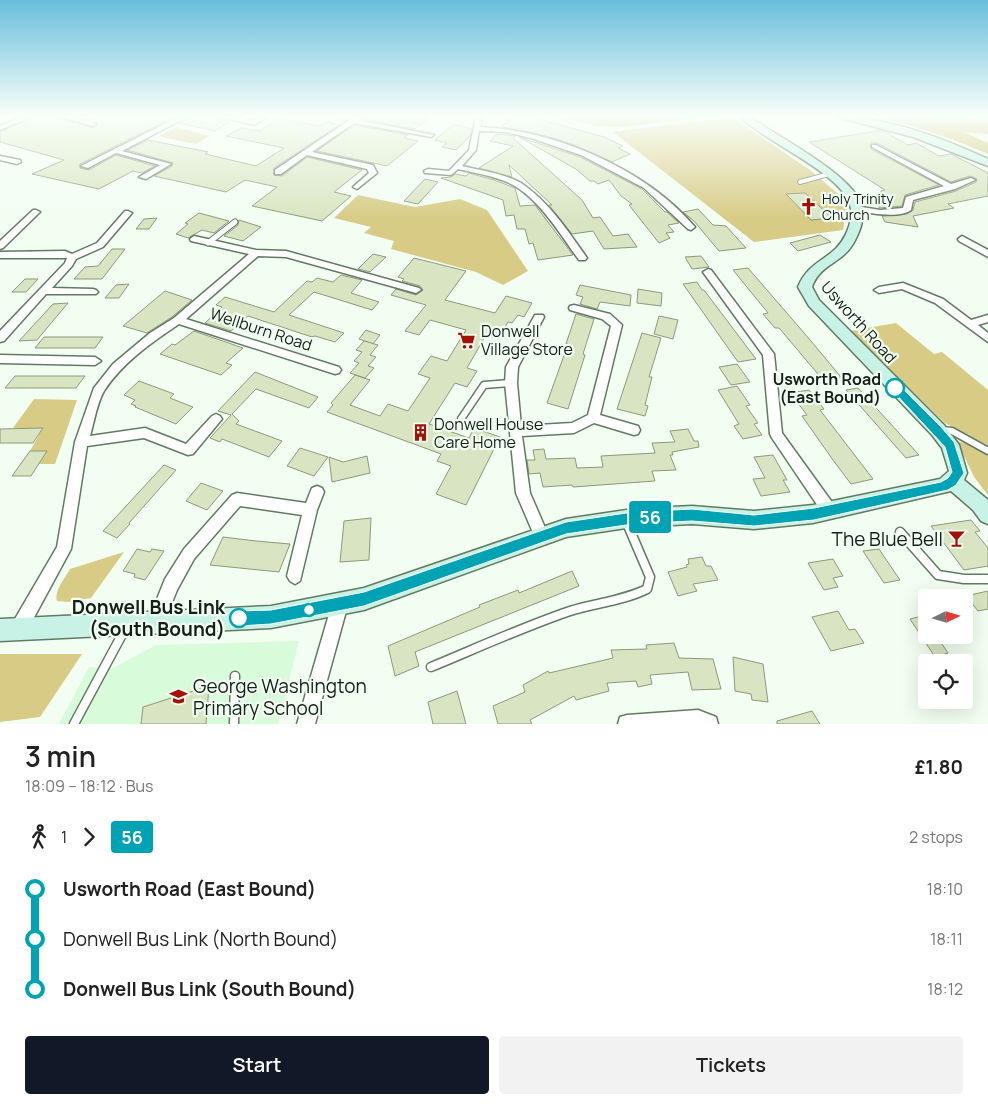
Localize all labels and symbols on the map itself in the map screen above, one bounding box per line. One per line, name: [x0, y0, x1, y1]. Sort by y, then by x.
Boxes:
place label: Holy Trinity Church: [822, 189, 894, 224]
church icon: Holy Trinity Church: [798, 196, 818, 216]
street label: Usworth Road: [816, 276, 902, 368]
street label: Wellburn Road: [207, 302, 315, 356]
place label: Donwell Village Store: [481, 320, 573, 360]
supermarket icon: Donwell Village Store: [457, 330, 477, 350]
place label: Usworth Road (East Bound): [773, 368, 881, 408]
marker: Usworth Road (East Bound): [885, 378, 905, 398]
place label: Donwell House Care Home: [434, 413, 543, 453]
building icon: Donwell House Care Home: [410, 423, 430, 443]
line badge: 56: [628, 501, 672, 533]
place label: The Blue Bell: [832, 526, 943, 552]
bar icon: The Blue Bell: [947, 529, 967, 549]
north arrow: [918, 589, 972, 644]
place label: Donwell Bus Link (South Bound): [72, 594, 226, 642]
unlabelled marker: [302, 603, 316, 617]
marker: Donwell Bus Link (South Bound): [229, 608, 249, 628]
place label: George Washington Primary School: [193, 673, 367, 721]
school or university icon: George Washington Primary School: [169, 687, 189, 707]

